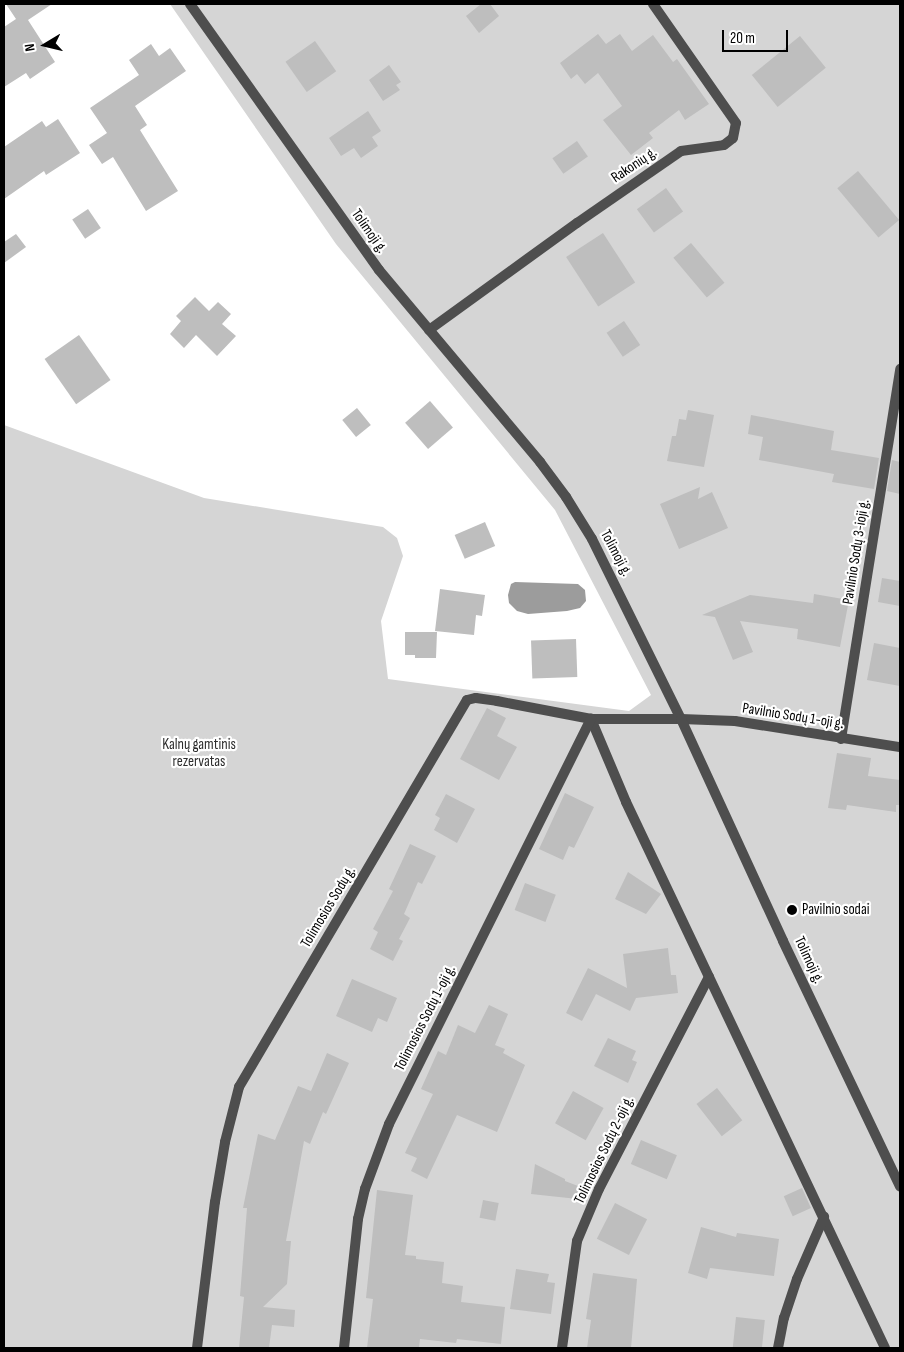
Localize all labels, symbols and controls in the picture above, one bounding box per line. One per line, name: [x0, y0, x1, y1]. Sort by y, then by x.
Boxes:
north arrow: [20, 20, 70, 70]
scale bar: [724, 20, 790, 52]
text: 20 m: [730, 29, 755, 48]
text: N: [21, 42, 39, 52]
street label: Rakonių g.: [608, 143, 660, 187]
street label: Tolimoji g.: [347, 205, 391, 257]
street label: Pavilnio Sodų 3-ioji g.: [839, 498, 873, 606]
street label: Tolimoji g.: [596, 527, 636, 579]
street label: Pavilnio Sodų 1-oji g.: [741, 699, 845, 733]
park label: Kalnų gamtinis rezervatas: [162, 735, 236, 770]
street label: Tolimosios Sodų g.: [297, 863, 359, 951]
place label: Pavilnio sodai: [802, 901, 869, 919]
marker: Pavilnio sodai: [786, 904, 798, 916]
street label: Tolimoji g.: [790, 934, 828, 986]
street label: Tolimosios Sodų 1-oji g.: [391, 962, 459, 1074]
street label: Tolimosios Sodų 2-oji g.: [570, 1093, 638, 1207]

